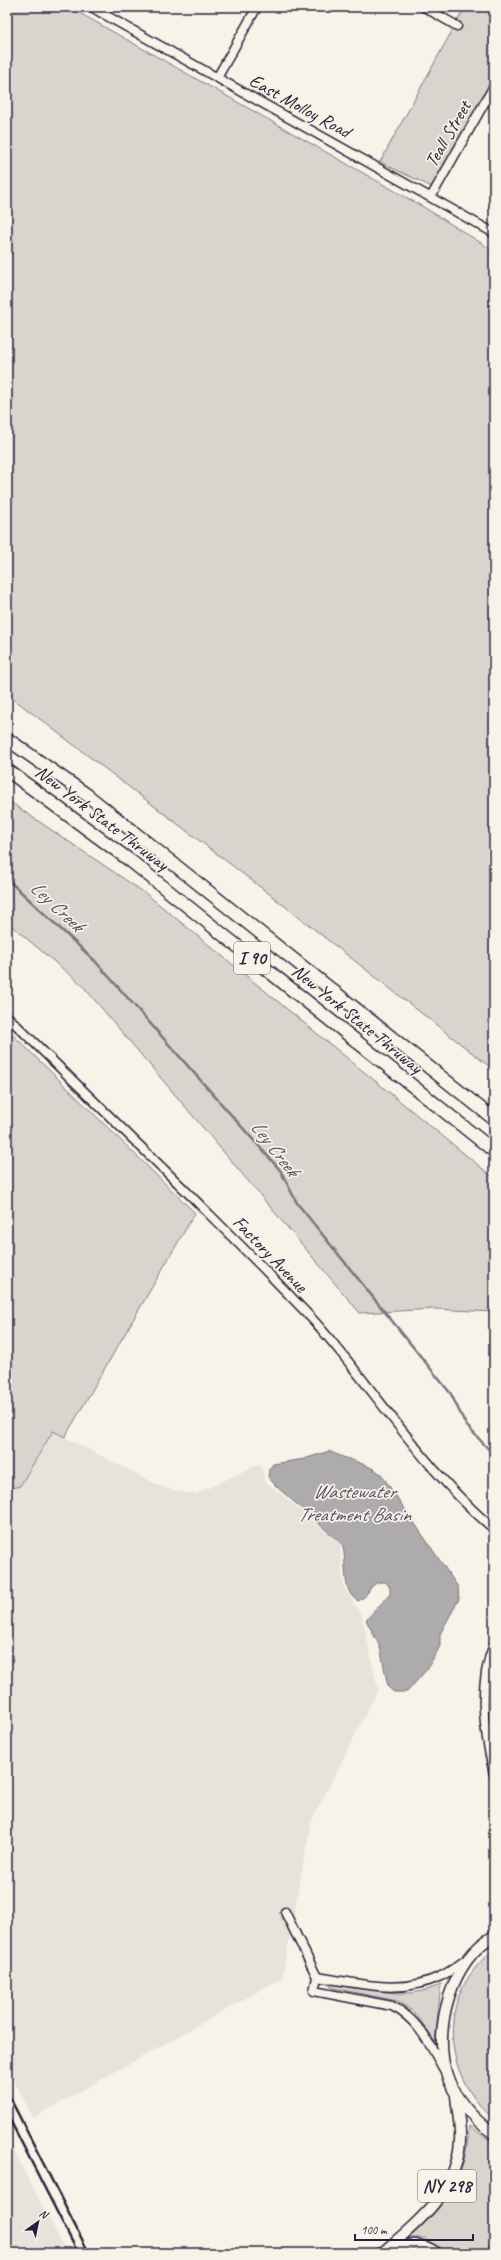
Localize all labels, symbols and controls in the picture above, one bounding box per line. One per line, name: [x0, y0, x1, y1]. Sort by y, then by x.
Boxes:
street label: East Molloy Road: [245, 68, 357, 145]
street label: Teall Street: [419, 95, 477, 172]
street label: New York State Thruway: [31, 760, 175, 877]
water label: Ley Creek: [25, 875, 92, 939]
road number: I 90: [234, 942, 270, 974]
street label: New York State Thruway: [287, 959, 428, 1080]
water label: Ley Creek: [246, 1115, 307, 1184]
street label: Factory Avenue: [227, 1210, 314, 1299]
water label: Wastewater Treatment Basin: [298, 1479, 412, 1527]
road number: NY 298: [418, 2170, 476, 2202]
north arrow: [18, 2202, 58, 2242]
text: N: [37, 2206, 52, 2223]
scale bar: [355, 2216, 473, 2242]
text: 100 m: [361, 2222, 388, 2238]

